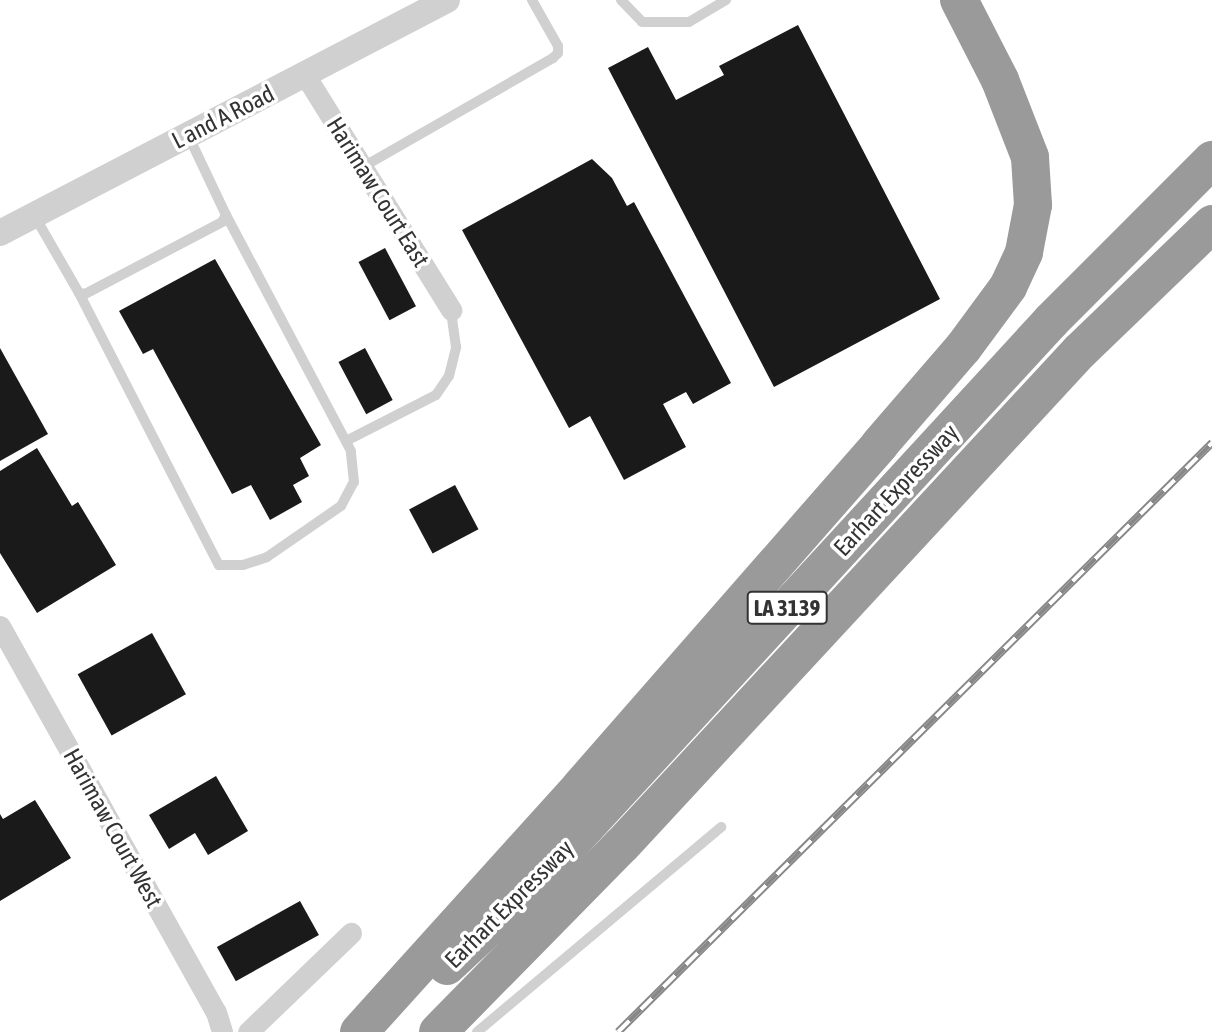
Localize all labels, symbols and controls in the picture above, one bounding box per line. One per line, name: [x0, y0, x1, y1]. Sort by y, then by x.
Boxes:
street label: L and A Road: [167, 79, 279, 155]
street label: Harimaw Court East: [320, 112, 436, 272]
street label: Earhart Expressway: [828, 418, 964, 562]
road number: LA 3139: [745, 588, 829, 628]
street label: Harimaw Court West: [57, 743, 169, 913]
street label: Earhart Expressway: [439, 834, 579, 974]

